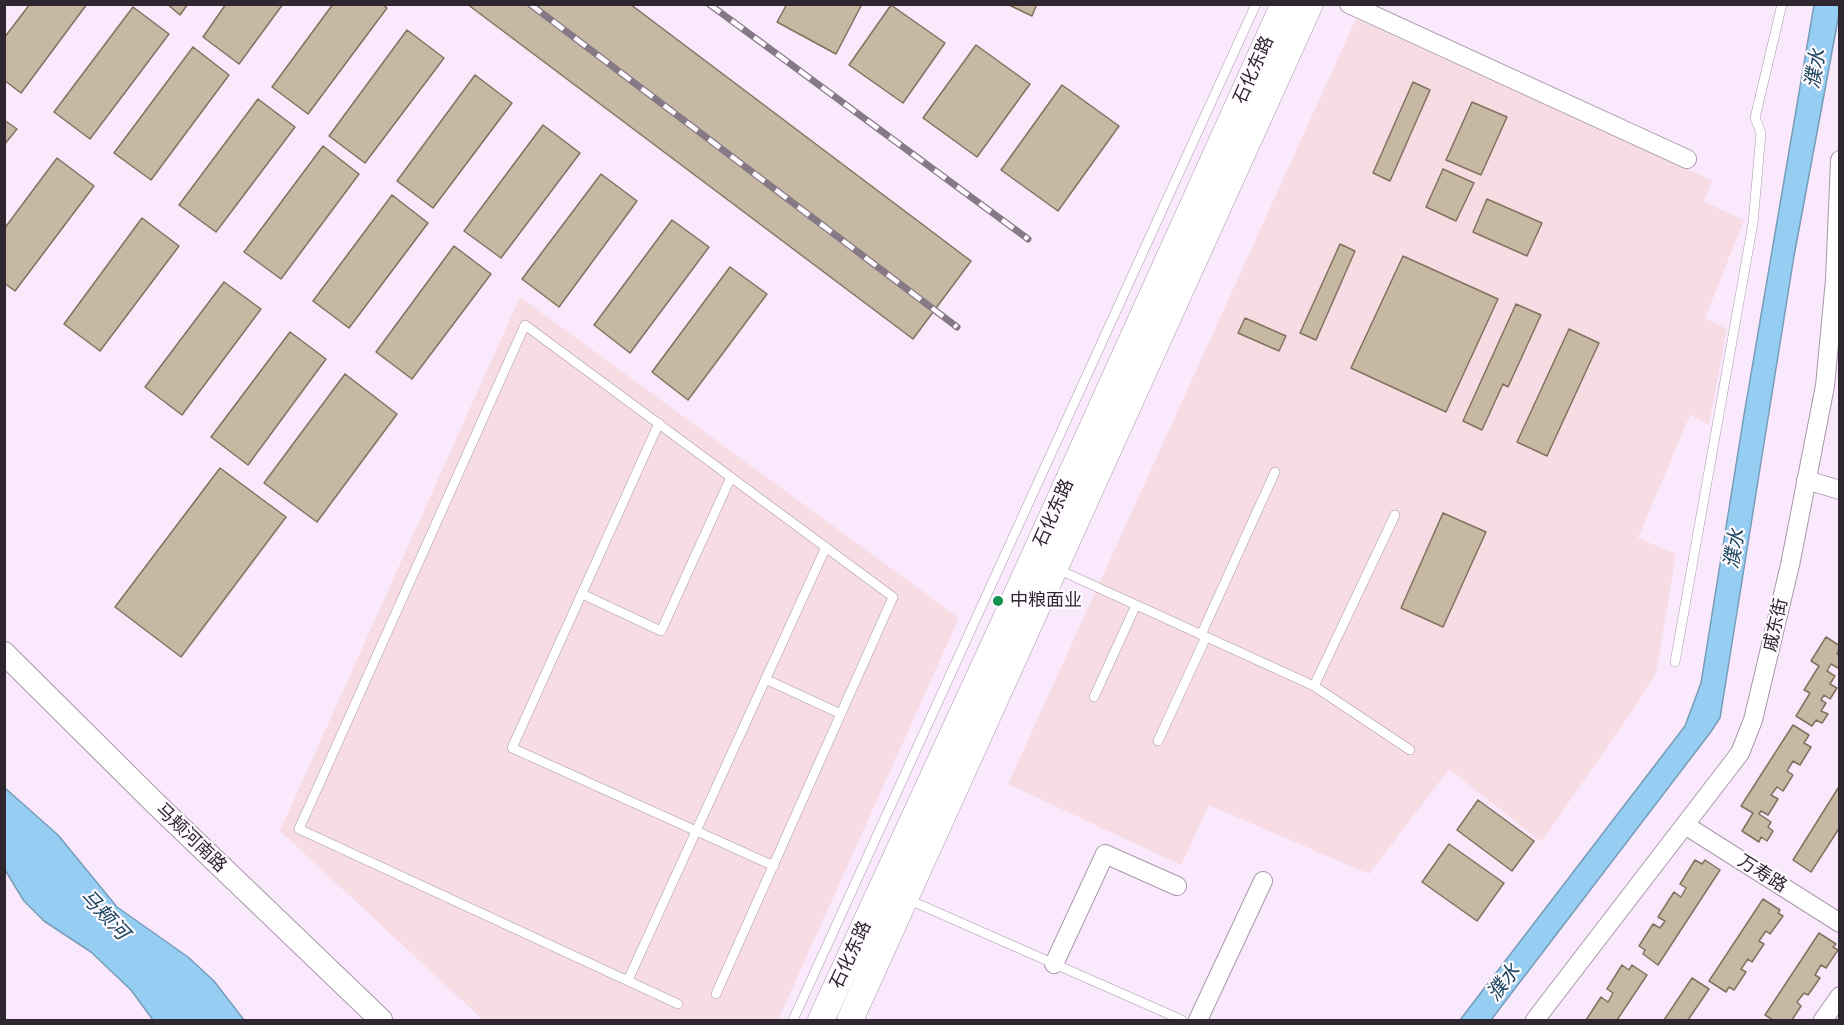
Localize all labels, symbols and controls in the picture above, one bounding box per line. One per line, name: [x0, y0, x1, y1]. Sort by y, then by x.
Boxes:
street label: 石化东路: [1229, 33, 1279, 107]
water label: 濮水: [1801, 47, 1831, 91]
street label: 石化东路: [1029, 476, 1079, 550]
water label: 濮水: [1720, 527, 1750, 571]
place label: 中粮面业: [1010, 590, 1082, 612]
marker: 中粮面业: [991, 594, 1005, 608]
street label: 戚东街: [1759, 596, 1793, 654]
street label: 马颊河南路: [151, 799, 231, 877]
street label: 万寿路: [1733, 851, 1791, 897]
water label: 马颊河: [75, 885, 133, 945]
street label: 石化东路: [826, 918, 876, 992]
water label: 濮水: [1482, 960, 1526, 1006]

